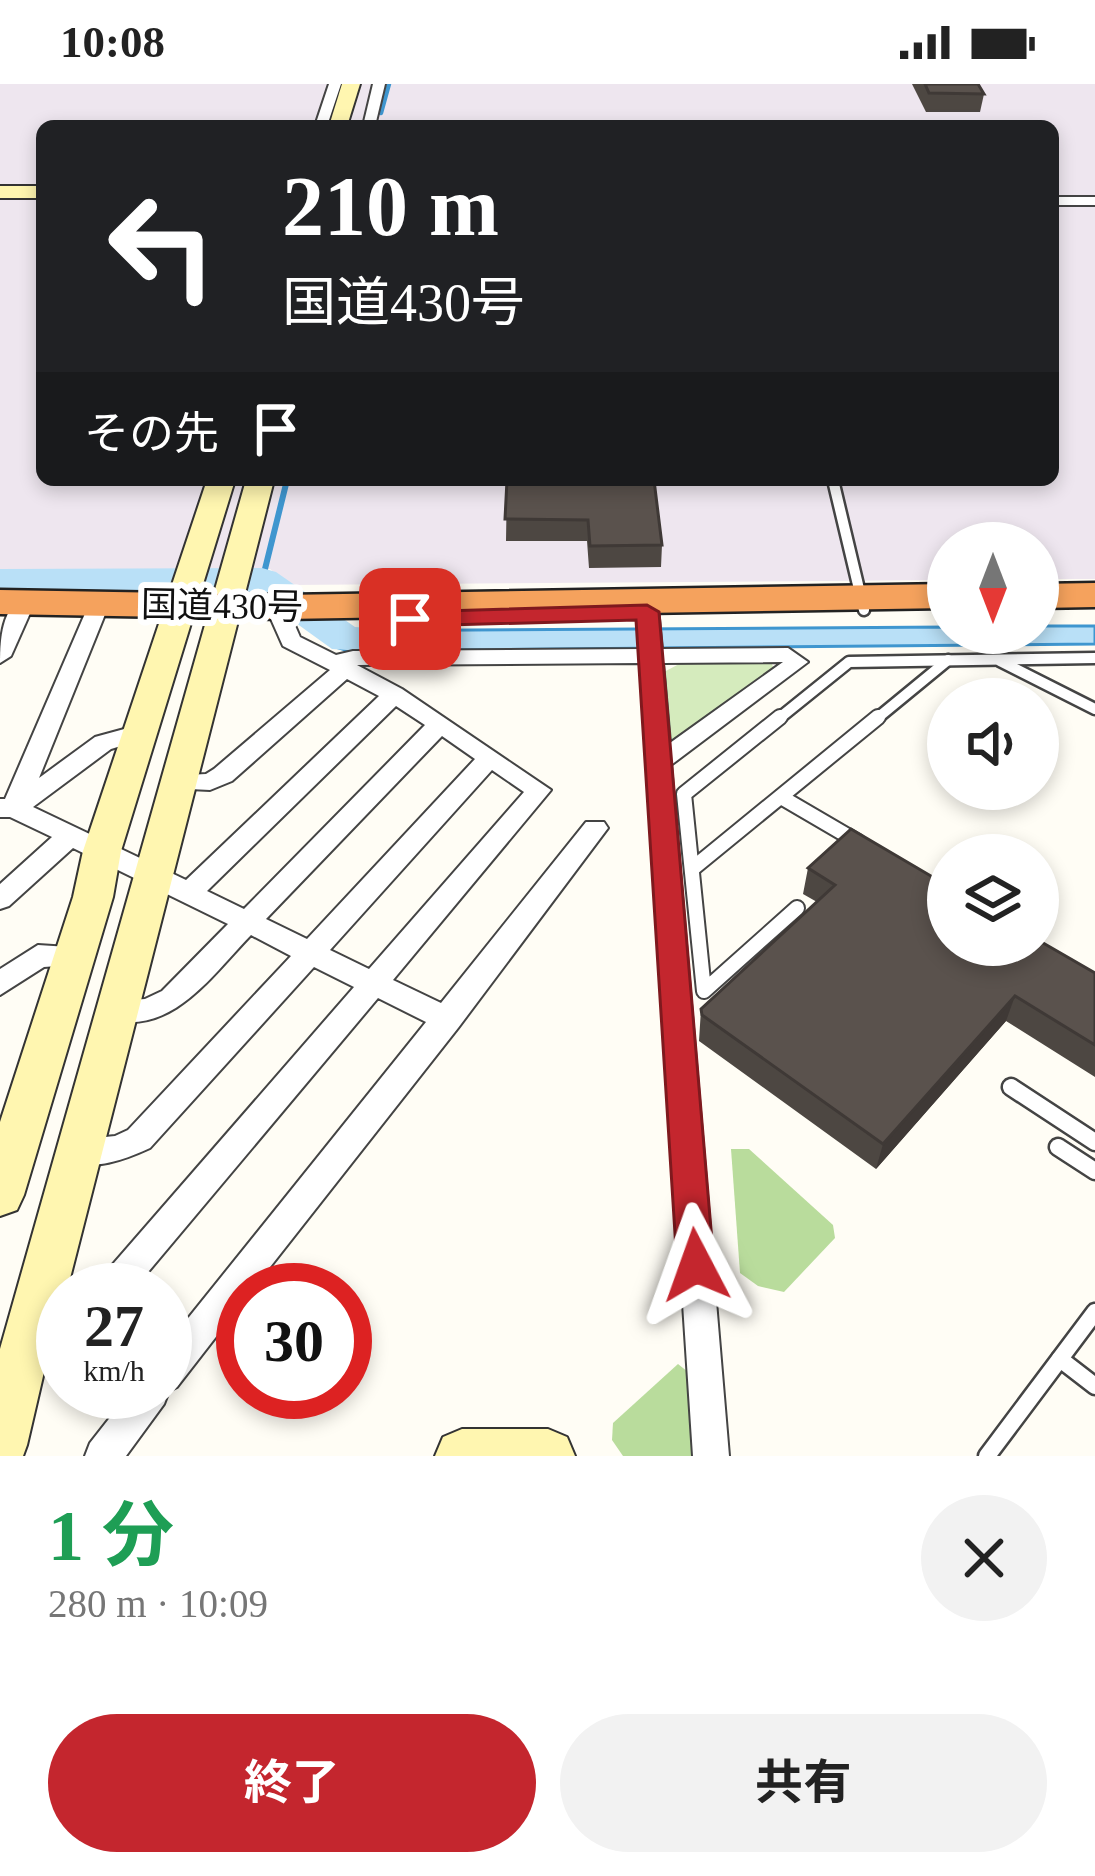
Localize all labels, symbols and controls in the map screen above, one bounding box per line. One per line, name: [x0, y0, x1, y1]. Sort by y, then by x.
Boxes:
text: 10:08: [60, 17, 165, 67]
text: 210 m: [282, 160, 499, 253]
icon: left: [84, 168, 240, 324]
text: 国道430号: [282, 273, 525, 333]
icon: arrive: [243, 396, 309, 462]
text: その先: [84, 409, 219, 459]
north arrow: [927, 522, 1059, 654]
map controls: [927, 522, 1059, 966]
pin: [359, 568, 461, 670]
street label: 国道430号: [141, 585, 303, 627]
icon: arrive: [377, 586, 443, 652]
button: sound: [927, 678, 1059, 810]
button: layers: [927, 834, 1059, 966]
position arrow: [633, 1202, 759, 1328]
speed limit sign: 30: [216, 1263, 372, 1419]
text: 27: [84, 1293, 144, 1359]
text: km/h: [83, 1354, 145, 1387]
button: close: [921, 1495, 1047, 1621]
text: 1 分: [48, 1496, 174, 1576]
text: 280 m · 10:09: [48, 1582, 268, 1625]
button: 終了: [48, 1714, 536, 1852]
button: 共有: [560, 1714, 1047, 1852]

